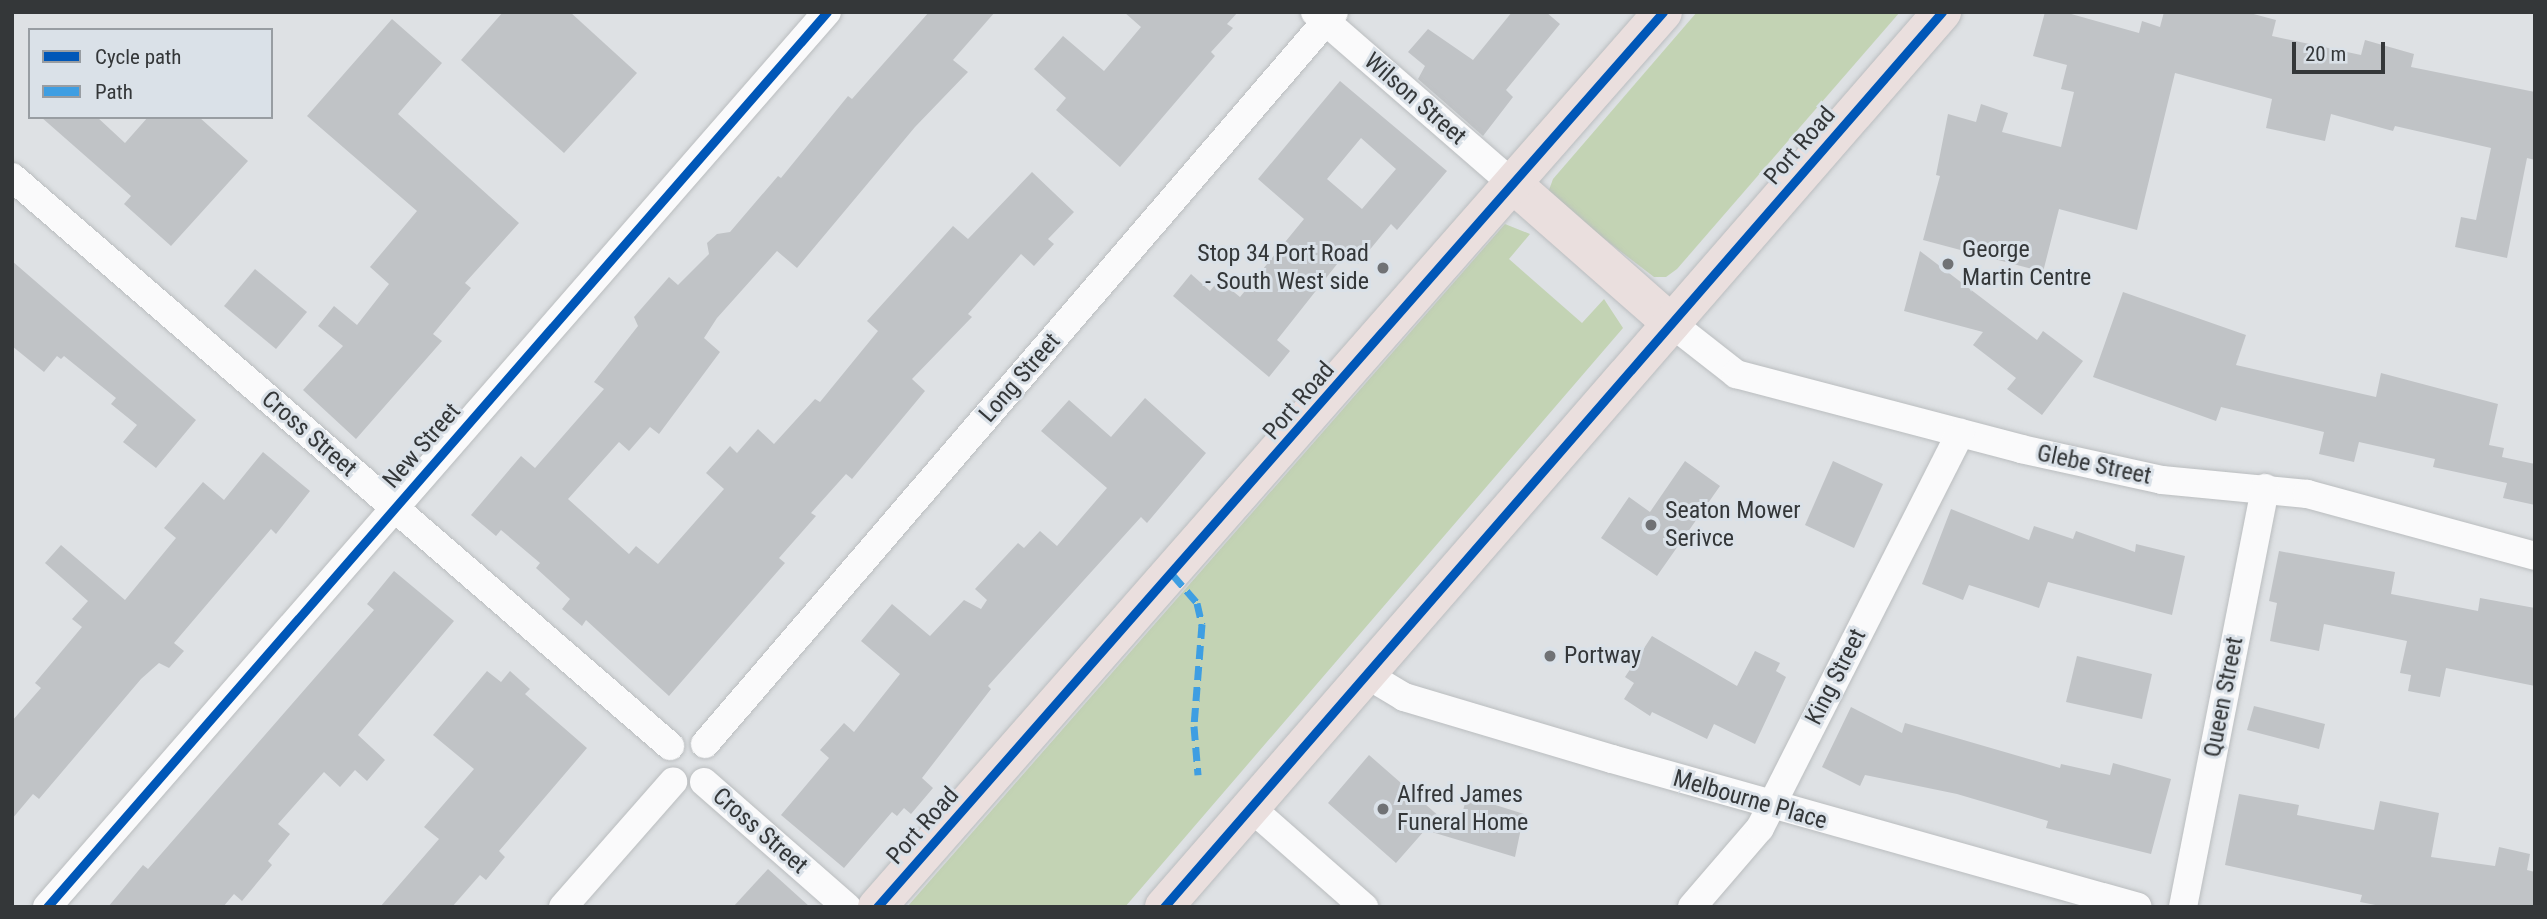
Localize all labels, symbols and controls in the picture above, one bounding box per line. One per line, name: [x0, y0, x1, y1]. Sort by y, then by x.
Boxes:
legend: [28, 28, 273, 119]
scale bar: [2295, 28, 2388, 72]
text: 20 m: [2305, 42, 2346, 66]
text: Cycle path: [95, 45, 181, 69]
street label: Wilson Street: [1358, 47, 1472, 151]
text: Path: [95, 80, 133, 104]
street label: Port Road: [1758, 101, 1842, 191]
place label: George Martin Centre: [1962, 236, 2091, 292]
place label: Stop 34 Port Road - South West side: [1197, 240, 1369, 296]
marker: George Martin Centre: [1940, 256, 1956, 272]
marker: Stop 34 Port Road - South West side: [1375, 260, 1391, 276]
street label: Long Street: [973, 328, 1067, 428]
street label: Port Road: [1257, 356, 1341, 446]
street label: Cross Street: [256, 385, 362, 483]
street label: New Street: [377, 398, 467, 494]
street label: Glebe Street: [2034, 439, 2154, 491]
place label: Seaton Mower Serivce: [1665, 497, 1801, 553]
marker: Seaton Mower Serivce: [1643, 517, 1659, 533]
street label: King Street: [1800, 624, 1872, 730]
street label: Queen Street: [2198, 634, 2250, 760]
place label: Portway: [1564, 642, 1641, 670]
marker: Portway: [1542, 648, 1558, 664]
street label: Melbourne Place: [1670, 764, 1830, 836]
street label: Port Road: [881, 781, 965, 871]
place label: Alfred James Funeral Home: [1397, 781, 1528, 837]
street label: Cross Street: [707, 782, 813, 880]
marker: Alfred James Funeral Home: [1375, 801, 1391, 817]

